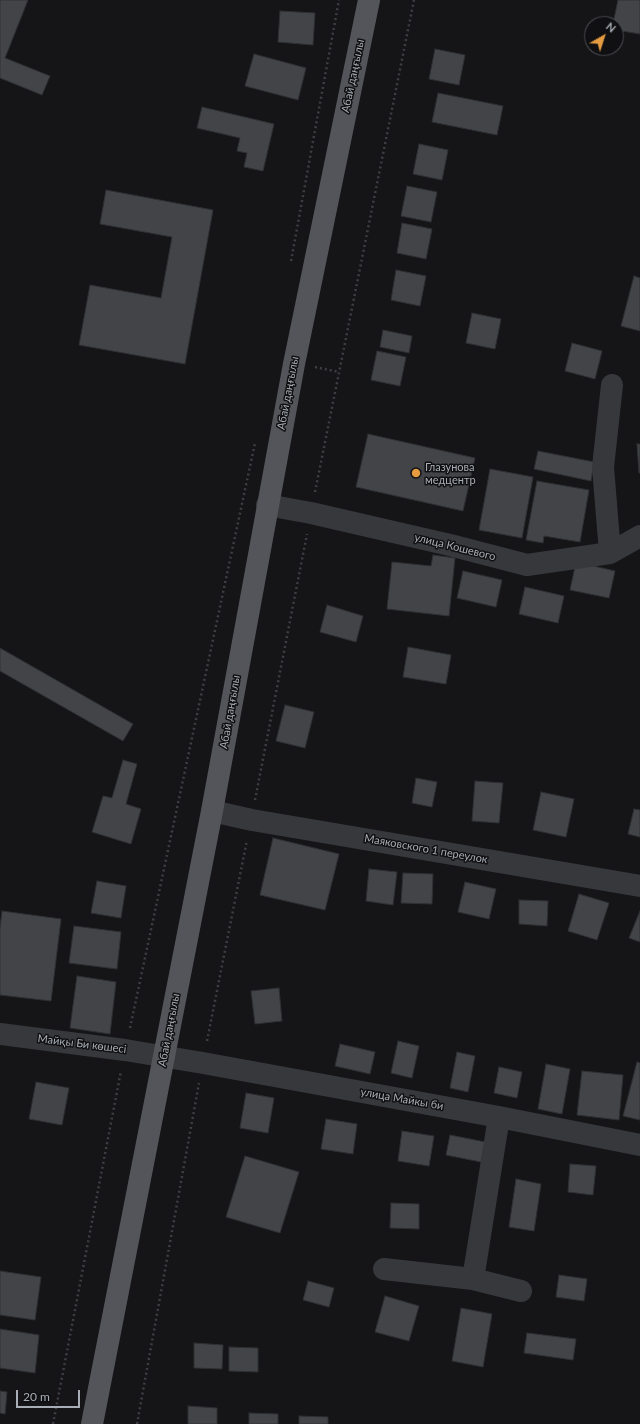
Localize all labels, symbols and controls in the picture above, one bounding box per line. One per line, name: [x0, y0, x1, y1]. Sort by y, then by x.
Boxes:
north arrow: [584, 16, 624, 56]
text: N: [604, 19, 619, 35]
street label: Абай даңғылы: [339, 38, 367, 114]
street label: Абай даңғылы: [274, 355, 302, 431]
place label: Глазунова медцентр: [425, 460, 476, 486]
marker: Глазунова медцентр: [410, 467, 422, 479]
street label: улица Кошевого: [413, 531, 497, 563]
street label: Абай даңғылы: [217, 674, 243, 750]
street label: Маяковского 1 переулок: [363, 832, 489, 866]
street label: Абай даңғылы: [155, 992, 183, 1068]
street label: Майқы Би көшесі: [37, 1032, 127, 1056]
street label: улица Майкы би: [360, 1085, 444, 1113]
scale bar: [18, 1382, 82, 1408]
text: 20 m: [23, 1389, 50, 1404]

